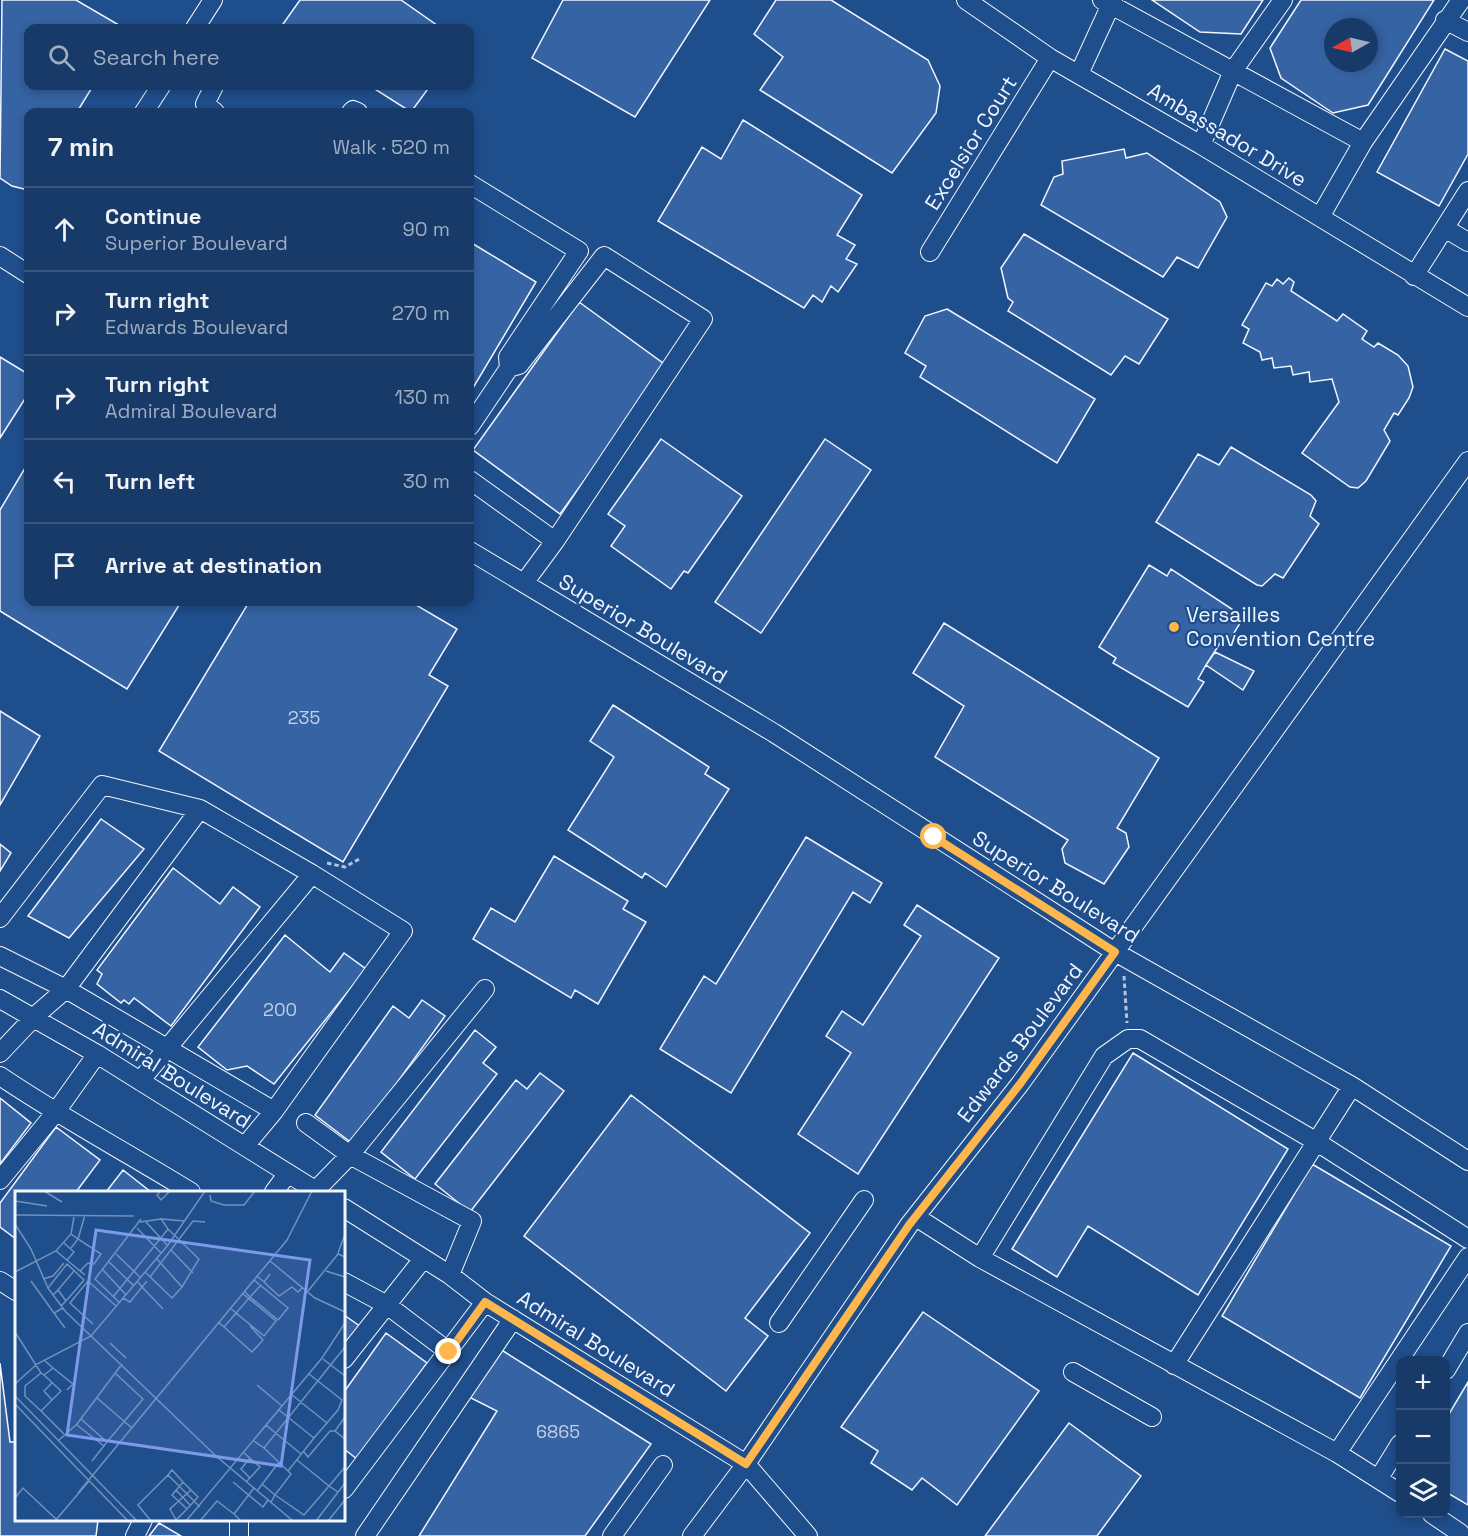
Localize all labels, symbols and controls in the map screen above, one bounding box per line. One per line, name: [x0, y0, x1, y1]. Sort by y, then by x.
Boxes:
north arrow: [1324, 18, 1378, 72]
search box: [24, 24, 474, 90]
icon: search: [45, 41, 78, 74]
text: Search here: [93, 43, 220, 71]
street label: Excelsior Court: [919, 71, 1023, 215]
street label: Ambassador Drive: [1143, 76, 1312, 193]
text: 7 min: [48, 130, 114, 164]
text: Walk · 520 m: [332, 134, 450, 160]
text: Continue: [105, 202, 201, 230]
icon: ahead: [48, 213, 81, 246]
text: 90 m: [403, 216, 450, 242]
text: Superior Boulevard: [105, 230, 288, 256]
text: Turn right: [105, 286, 210, 314]
icon: right: [48, 297, 81, 330]
text: 270 m: [392, 300, 450, 326]
text: Edwards Boulevard: [105, 314, 288, 340]
text: Turn right: [105, 370, 210, 398]
icon: right: [48, 381, 81, 414]
text: 130 m: [394, 384, 450, 410]
text: Admiral Boulevard: [105, 398, 278, 424]
icon: left: [48, 465, 81, 498]
text: Turn left: [105, 467, 195, 495]
text: 30 m: [403, 468, 450, 494]
icon: arrive: [48, 549, 81, 582]
text: Arrive at destination: [105, 551, 322, 579]
street label: Superior Boulevard: [554, 568, 733, 690]
place label: Versailles Convention Centre: [1186, 601, 1375, 652]
marker: Versailles Convention Centre: [1167, 620, 1181, 634]
house number: 235: [288, 706, 320, 729]
route start: [920, 823, 946, 849]
street label: Superior Boulevard: [968, 824, 1145, 949]
street label: Edwards Boulevard: [951, 958, 1088, 1128]
house number: 200: [263, 998, 297, 1021]
street label: Admiral Boulevard: [88, 1015, 256, 1134]
inset map: [15, 1191, 345, 1521]
street label: Admiral Boulevard: [512, 1284, 680, 1403]
route end: [435, 1338, 461, 1364]
map controls: [1396, 1356, 1450, 1518]
button: +: [1396, 1356, 1450, 1410]
button: −: [1396, 1410, 1450, 1464]
house number: 6865: [536, 1420, 580, 1443]
button: layers: [1396, 1464, 1450, 1518]

